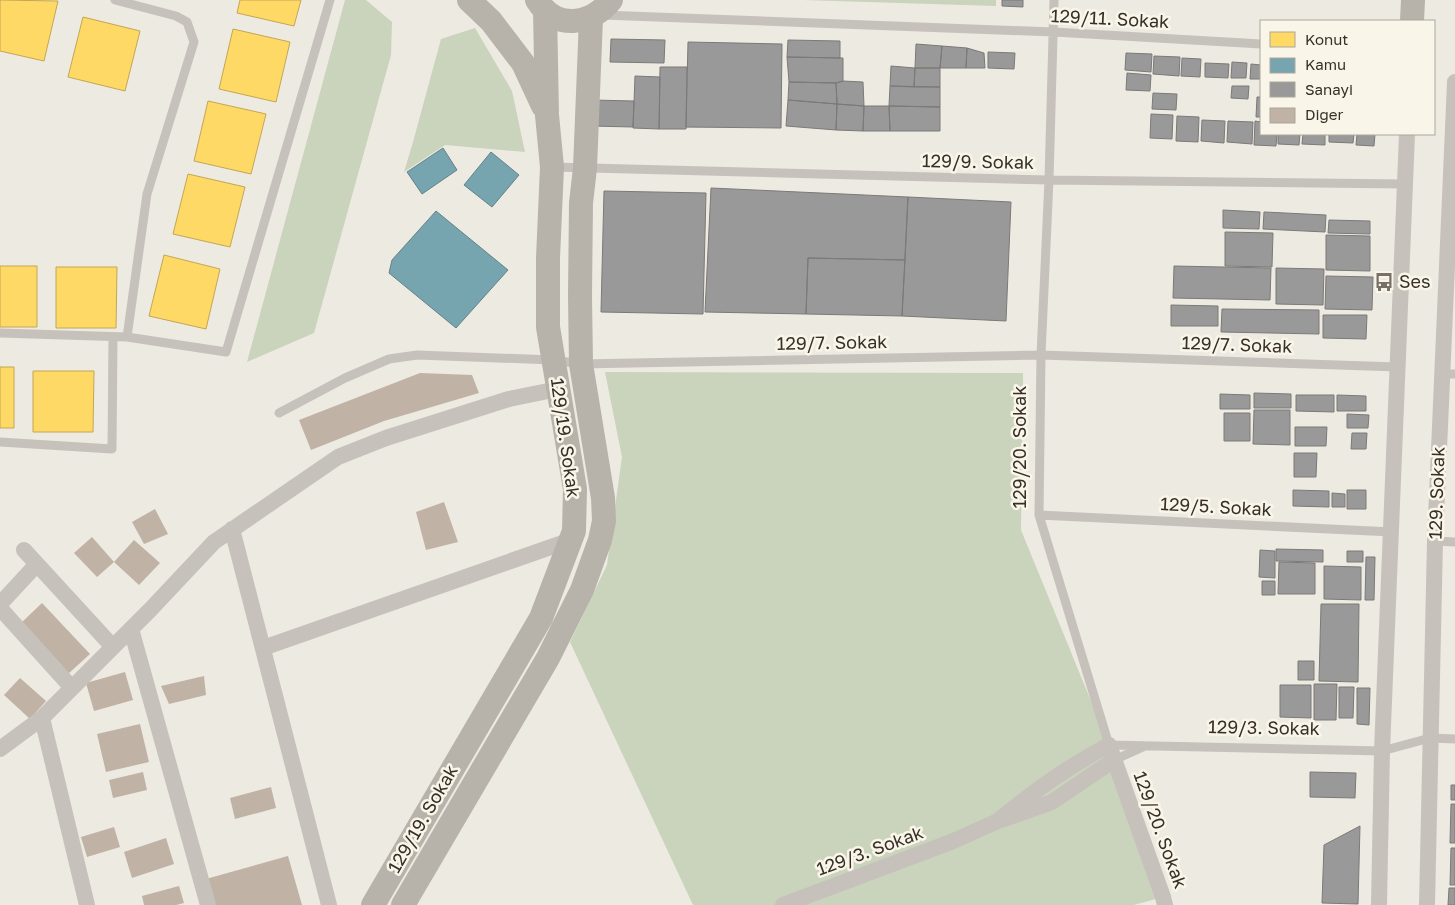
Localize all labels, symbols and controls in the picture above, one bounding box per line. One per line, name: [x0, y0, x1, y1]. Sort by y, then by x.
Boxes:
street label: 129/11. Sokak: [1050, 4, 1170, 32]
legend: [1260, 20, 1435, 135]
text: Konut: [1305, 30, 1348, 48]
text: Kamu: [1305, 55, 1346, 73]
text: Sanayi: [1305, 80, 1353, 98]
text: Diğer: [1305, 105, 1343, 123]
street label: 129/9. Sokak: [922, 149, 1034, 173]
place label: Ses: [1399, 270, 1431, 292]
bus stop icon: Ses: [1373, 271, 1395, 293]
street label: 129/7. Sokak: [776, 330, 888, 354]
street label: 129/7. Sokak: [1181, 331, 1293, 357]
street label: 129/19. Sokak: [547, 376, 585, 499]
street label: 129/20. Sokak: [1008, 386, 1030, 508]
street label: 129. Sokak: [1423, 446, 1449, 540]
street label: 129/5. Sokak: [1160, 492, 1272, 520]
street label: 129/3. Sokak: [1208, 715, 1320, 739]
street label: 129/19. Sokak: [382, 761, 462, 876]
street label: 129/20. Sokak: [1130, 768, 1192, 891]
street label: 129/3. Sokak: [813, 821, 926, 880]

